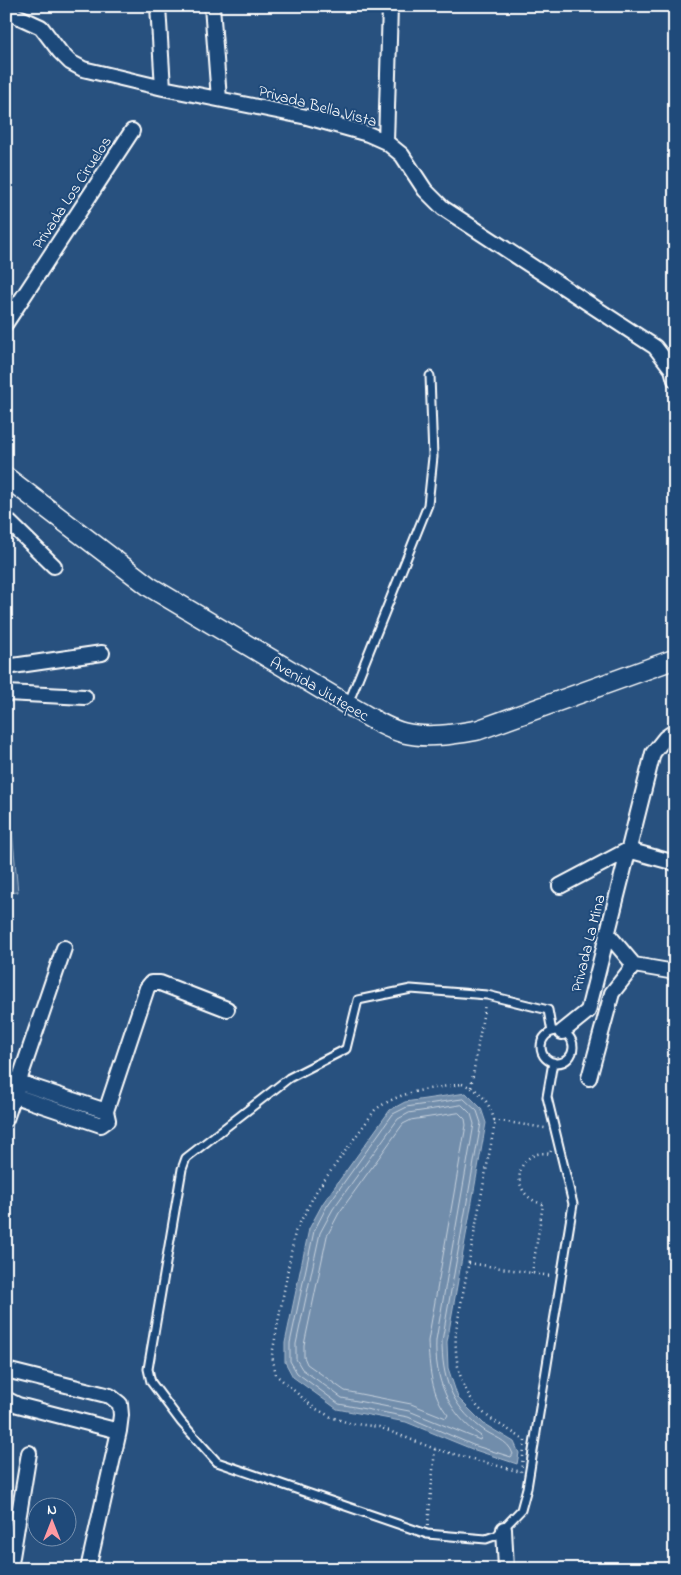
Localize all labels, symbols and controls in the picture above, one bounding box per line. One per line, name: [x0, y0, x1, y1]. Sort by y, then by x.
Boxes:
street label: Privada Bella Vista: [256, 80, 379, 134]
street label: Privada Los Ciruelos: [27, 132, 118, 255]
street label: Avenida Jiutepec: [265, 651, 374, 728]
street label: Privada La Mina: [565, 892, 613, 995]
north arrow: [28, 1498, 78, 1548]
text: N: [47, 1500, 57, 1521]

